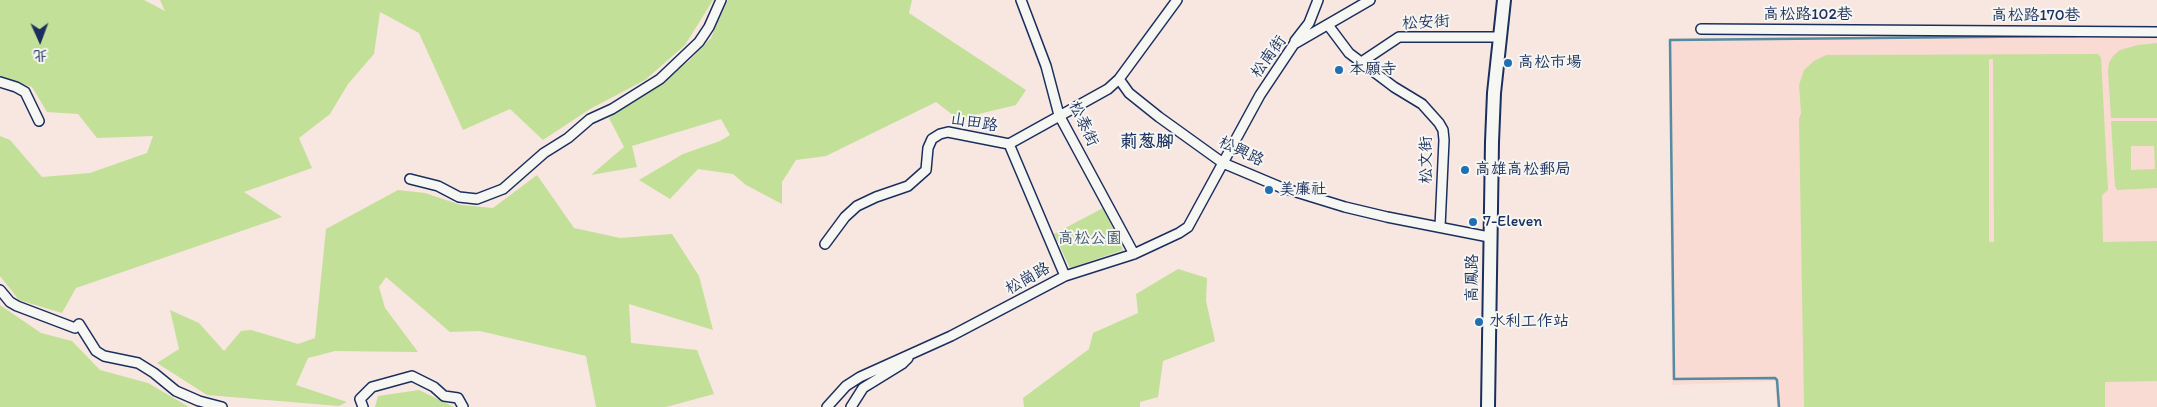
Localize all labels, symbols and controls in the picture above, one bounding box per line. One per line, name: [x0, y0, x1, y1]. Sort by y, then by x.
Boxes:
street label: 高松路102巷: [1763, 5, 1853, 25]
street label: 高松路170巷: [1991, 6, 2081, 26]
street label: 松安街: [1402, 12, 1450, 34]
north arrow: [15, 15, 65, 65]
street label: 松南街: [1247, 32, 1291, 82]
text: 北: [33, 47, 48, 64]
place label: 高松市場: [1518, 53, 1582, 73]
marker: 高松市場: [1502, 57, 1514, 69]
place label: 本願寺: [1349, 60, 1397, 80]
marker: 本願寺: [1333, 64, 1345, 76]
street label: 松泰街: [1064, 98, 1102, 150]
street label: 山田路: [949, 110, 999, 136]
district label: 莿葱腳: [1120, 131, 1174, 153]
street label: 松興路: [1215, 133, 1267, 171]
street label: 松文街: [1417, 136, 1437, 184]
place label: 高雄高松郵局: [1475, 160, 1571, 180]
marker: 高雄高松郵局: [1459, 164, 1471, 176]
place label: 美廉社: [1279, 180, 1327, 200]
marker: 美廉社: [1263, 184, 1275, 196]
place label: 7-Eleven: [1483, 212, 1542, 232]
marker: 7-Eleven: [1467, 216, 1479, 228]
park label: 高松公園: [1058, 229, 1122, 249]
street label: 高鳳路: [1463, 254, 1483, 302]
street label: 松崗路: [1002, 259, 1054, 299]
place label: 水利工作站: [1489, 312, 1569, 332]
marker: 水利工作站: [1473, 316, 1485, 328]

